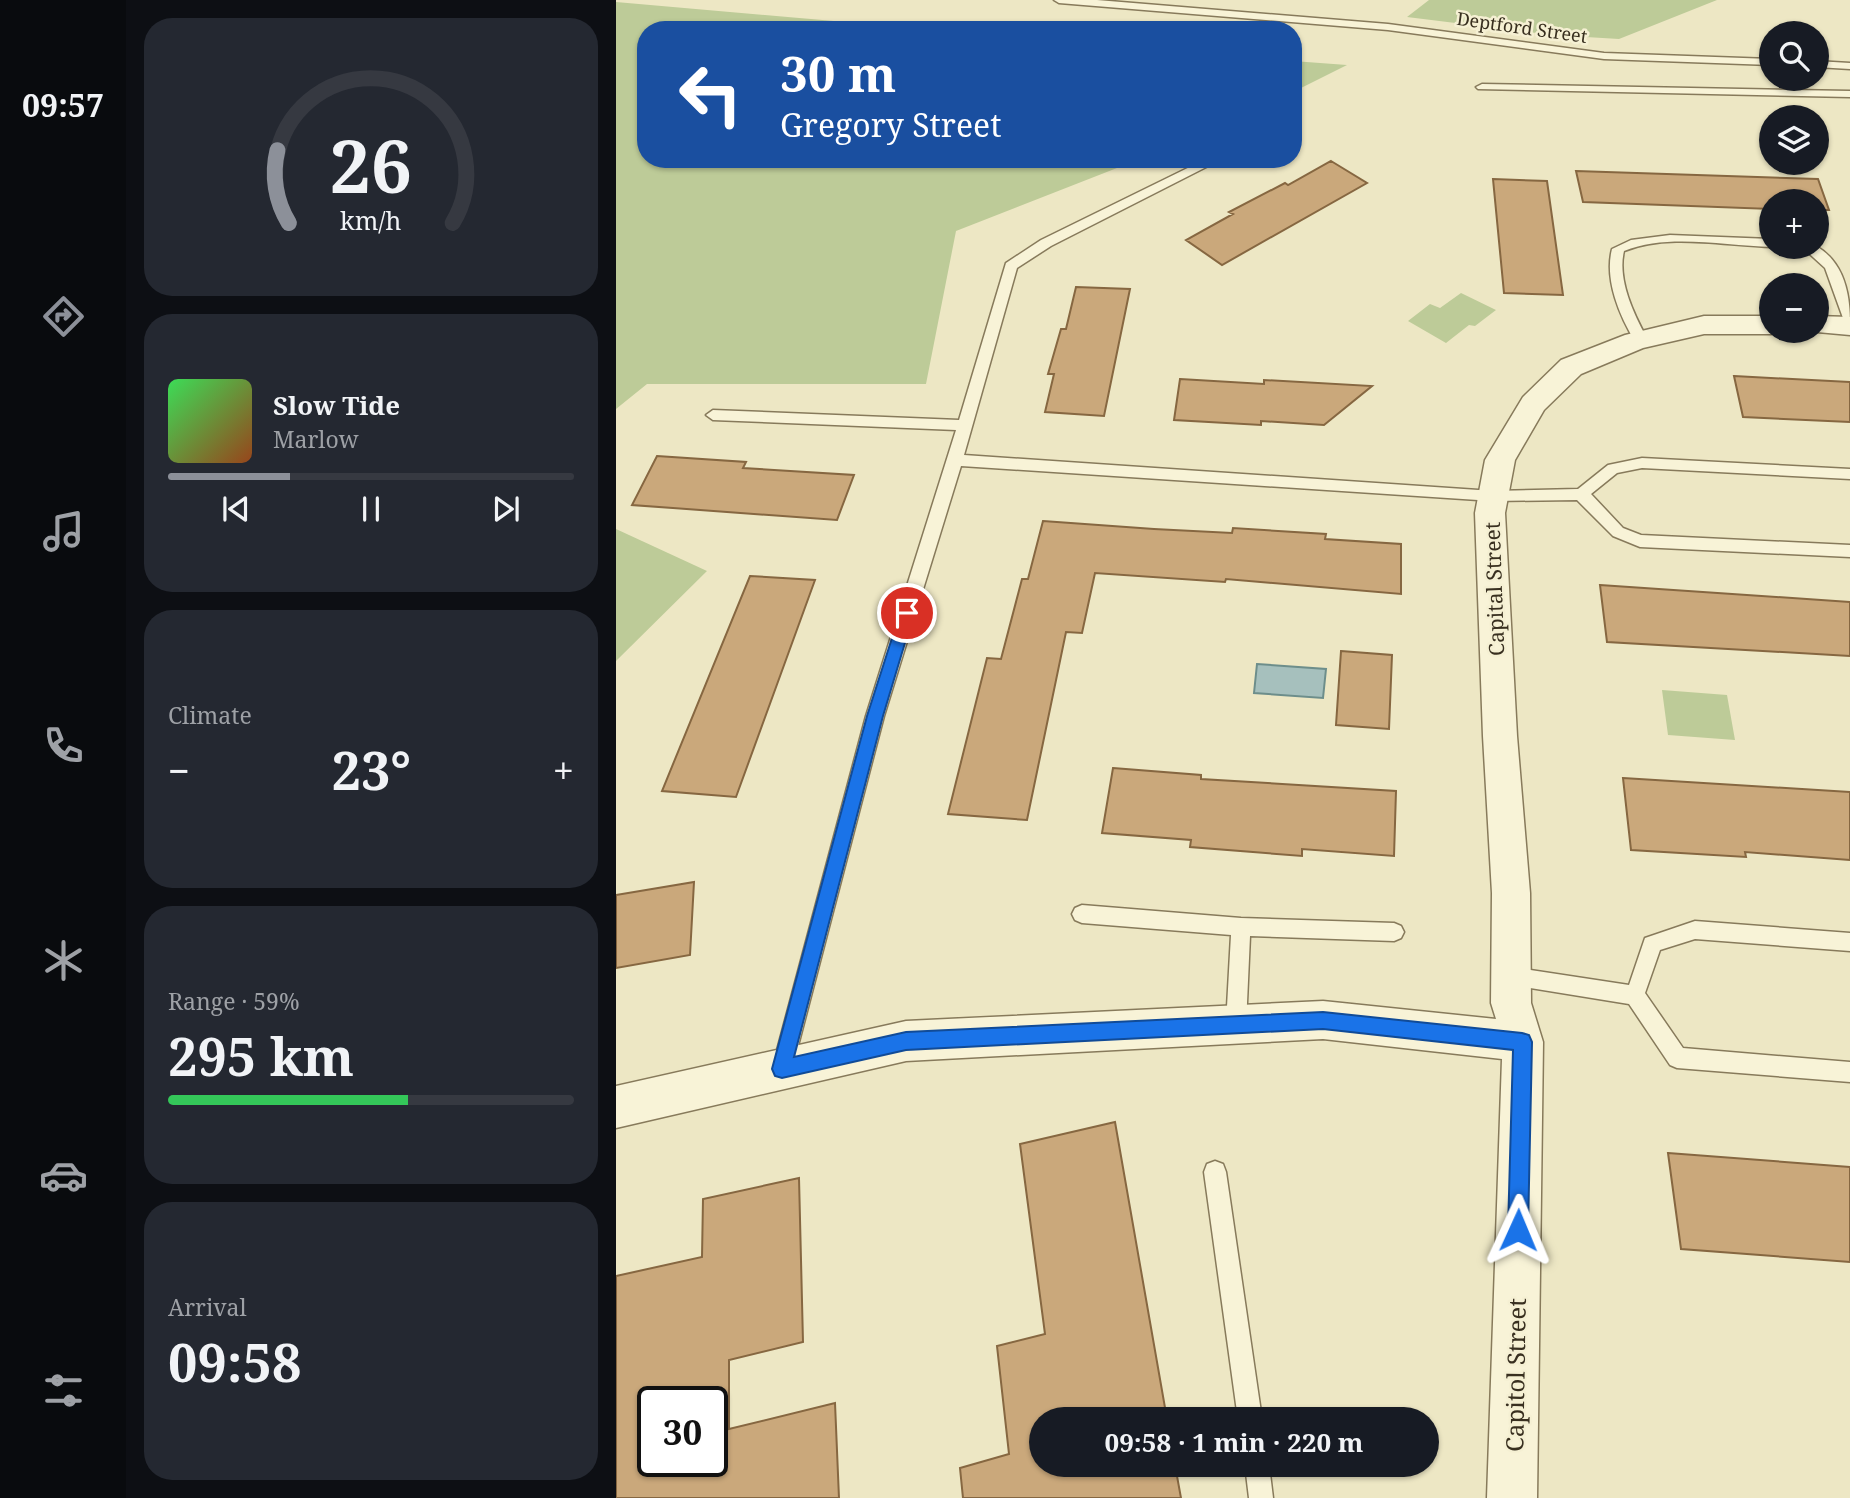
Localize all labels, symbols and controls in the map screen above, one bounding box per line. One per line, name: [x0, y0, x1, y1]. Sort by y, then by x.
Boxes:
street label: Deptford Street: [1455, 6, 1589, 48]
map controls: [1759, 21, 1829, 343]
button: search: [1759, 21, 1829, 91]
text: 30 m: [780, 40, 896, 106]
icon: left: [665, 49, 756, 140]
text: 09:57: [22, 83, 104, 126]
text: Gregory Street: [780, 103, 1001, 146]
button: layers: [1759, 105, 1829, 175]
text: 26: [330, 115, 412, 214]
button: +: [1759, 189, 1829, 259]
text: km/h: [340, 203, 402, 237]
button: −: [1759, 273, 1829, 343]
icon: directions: [39, 292, 88, 341]
text: Slow Tide: [273, 387, 400, 423]
text: Marlow: [273, 423, 359, 455]
icon: previous: [217, 490, 255, 528]
icon: pause: [352, 490, 390, 528]
icon: next: [487, 490, 525, 528]
icon: music: [39, 507, 88, 556]
street label: Capital Street: [1478, 522, 1510, 656]
pin: [877, 583, 937, 643]
icon: arrive: [888, 594, 926, 632]
text: Climate: [168, 699, 252, 731]
icon: phone: [39, 721, 88, 770]
text: 23°: [332, 734, 411, 805]
text: −: [168, 744, 190, 796]
text: +: [553, 744, 574, 796]
icon: climate: [39, 936, 88, 985]
text: Range · 59%: [168, 985, 300, 1017]
text: 295 km: [168, 1020, 354, 1091]
icon: car: [39, 1151, 88, 1200]
position arrow: [1481, 1193, 1555, 1267]
text: Arrival: [168, 1291, 247, 1323]
street label: Capitol Street: [1497, 1298, 1533, 1452]
text: 09:58: [168, 1326, 301, 1397]
icon: filters: [39, 1366, 88, 1415]
speed limit sign: 30: [637, 1386, 728, 1477]
text: 09:58 · 1 min · 220 m: [1104, 1424, 1364, 1460]

